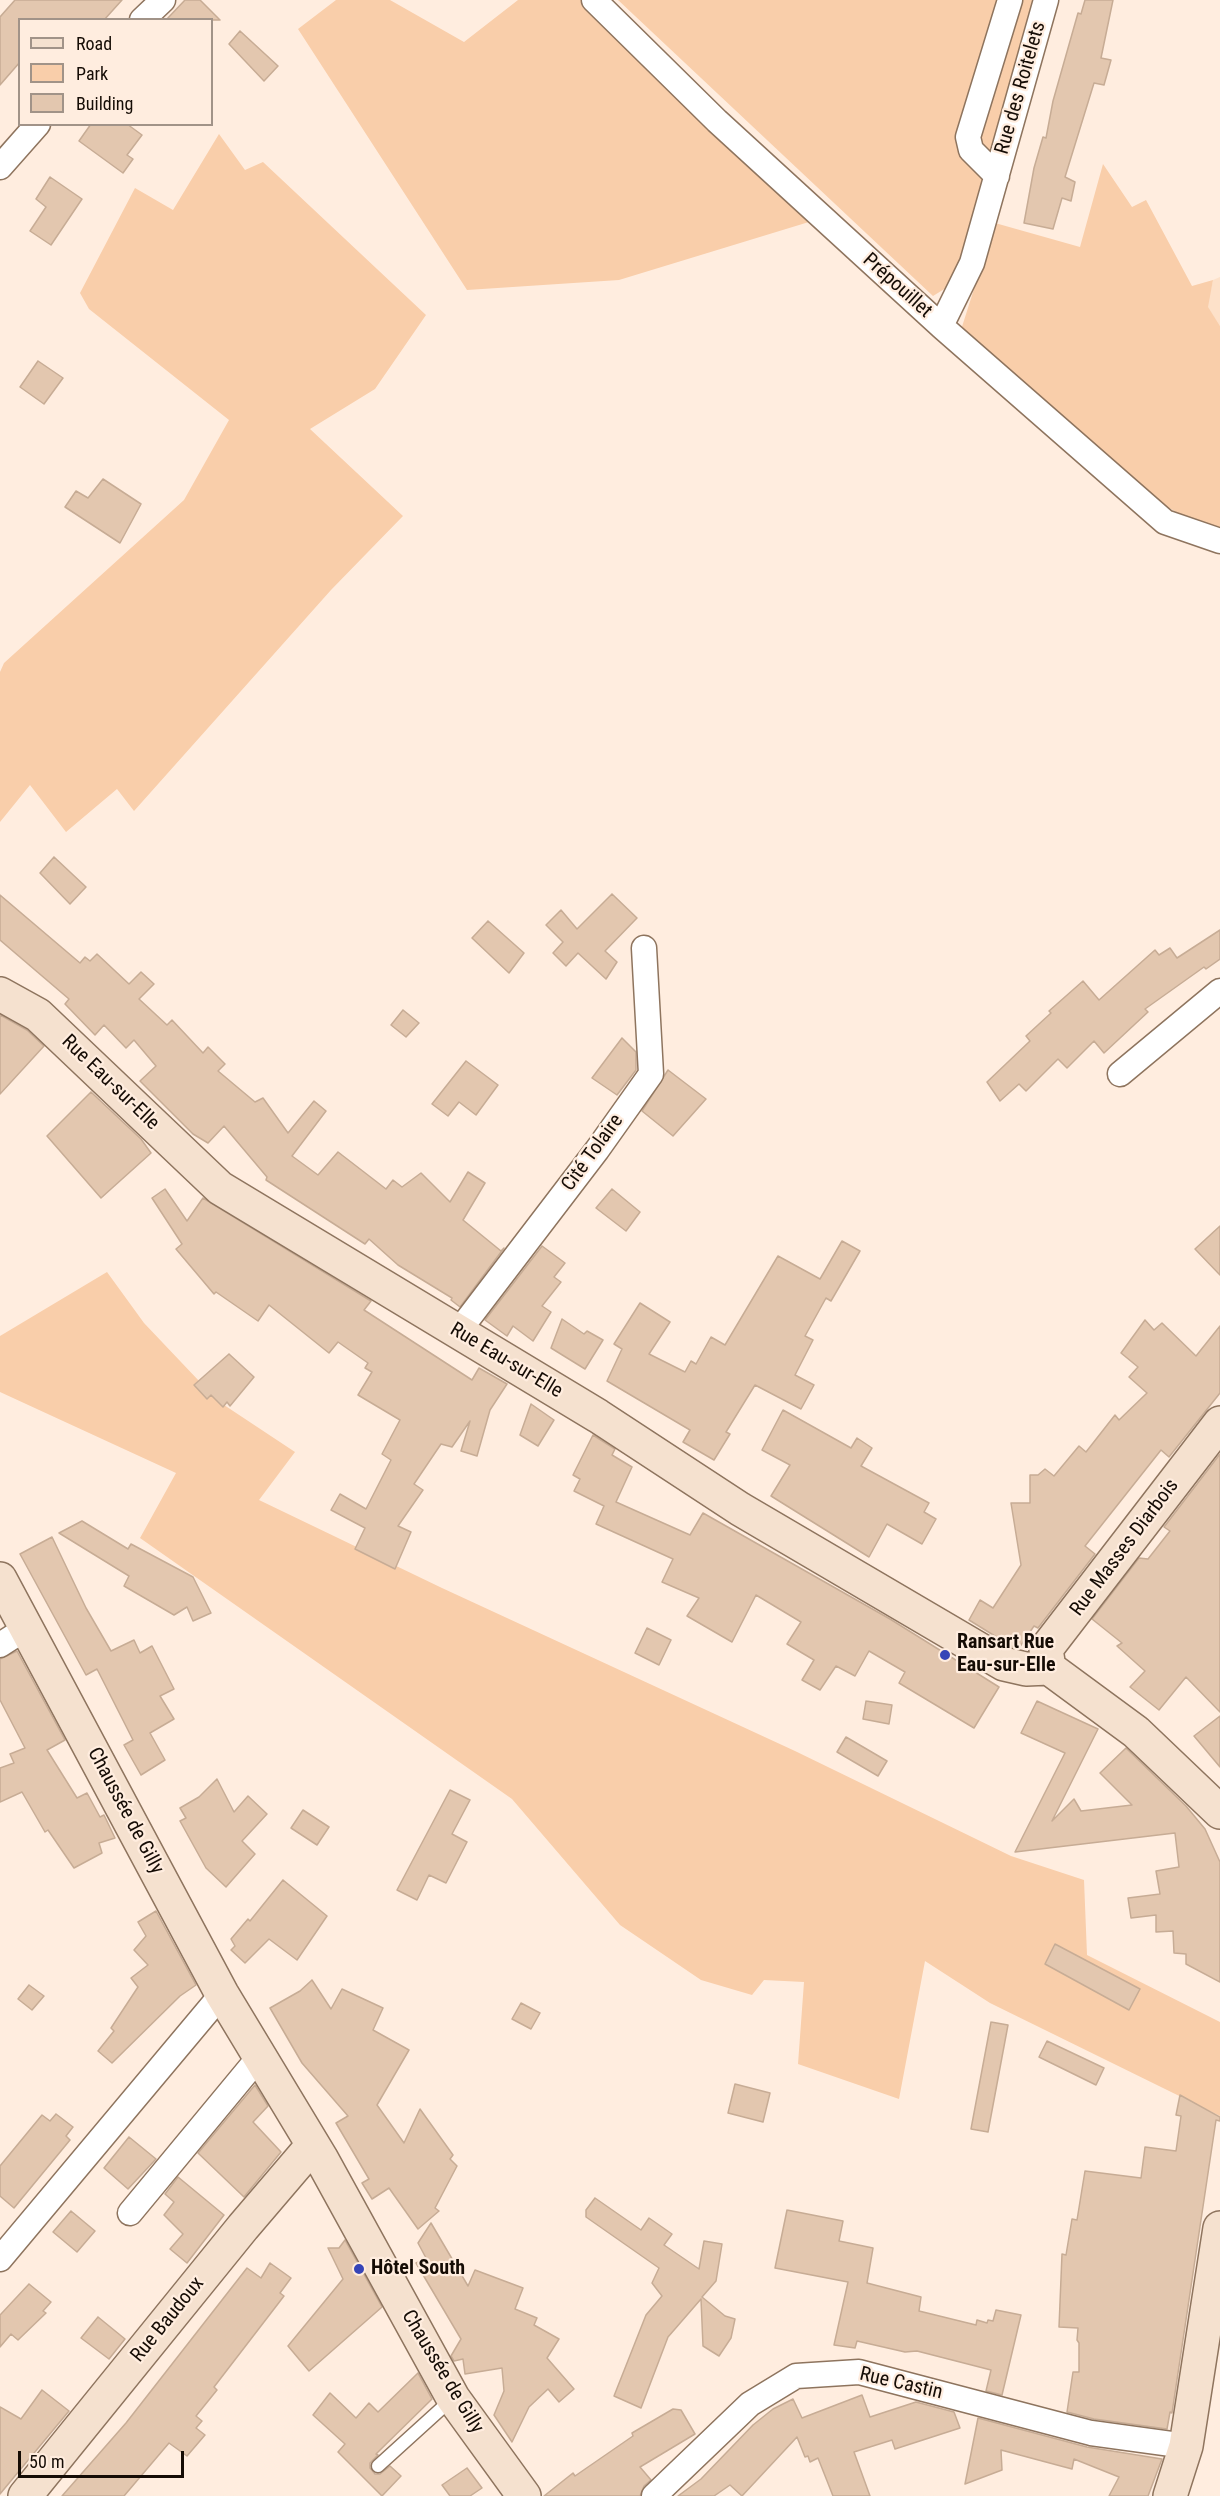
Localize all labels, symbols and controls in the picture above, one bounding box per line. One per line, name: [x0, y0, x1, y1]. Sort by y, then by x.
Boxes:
legend: [18, 18, 213, 126]
street label: Rue des Roitelets: [991, 19, 1051, 157]
text: Road: [76, 33, 112, 54]
text: Park: [76, 63, 108, 84]
text: Building: [76, 93, 133, 114]
street label: Prépouillet: [857, 249, 937, 323]
street label: Rue Eau-sur-Elle: [56, 1030, 164, 1136]
street label: Cité Tolaire: [557, 1110, 629, 1196]
street label: Rue Eau-sur-Elle: [446, 1318, 566, 1404]
street label: Rue Masses Diarbois: [1066, 1475, 1184, 1621]
place label: Ransart Rue Eau-sur-Elle: [957, 1631, 1056, 1678]
marker: Ransart Rue Eau-sur-Elle: [938, 1648, 952, 1662]
street label: Chaussée de Gilly: [82, 1744, 168, 1878]
place label: Hôtel South: [371, 2257, 465, 2281]
marker: Hôtel South: [352, 2262, 366, 2276]
street label: Rue Baudoux: [126, 2272, 210, 2368]
street label: Chaussée de Gilly: [396, 2306, 488, 2438]
street label: Rue Castin: [857, 2363, 945, 2405]
scale bar: [21, 2439, 188, 2477]
text: 50 m: [29, 2451, 64, 2472]

